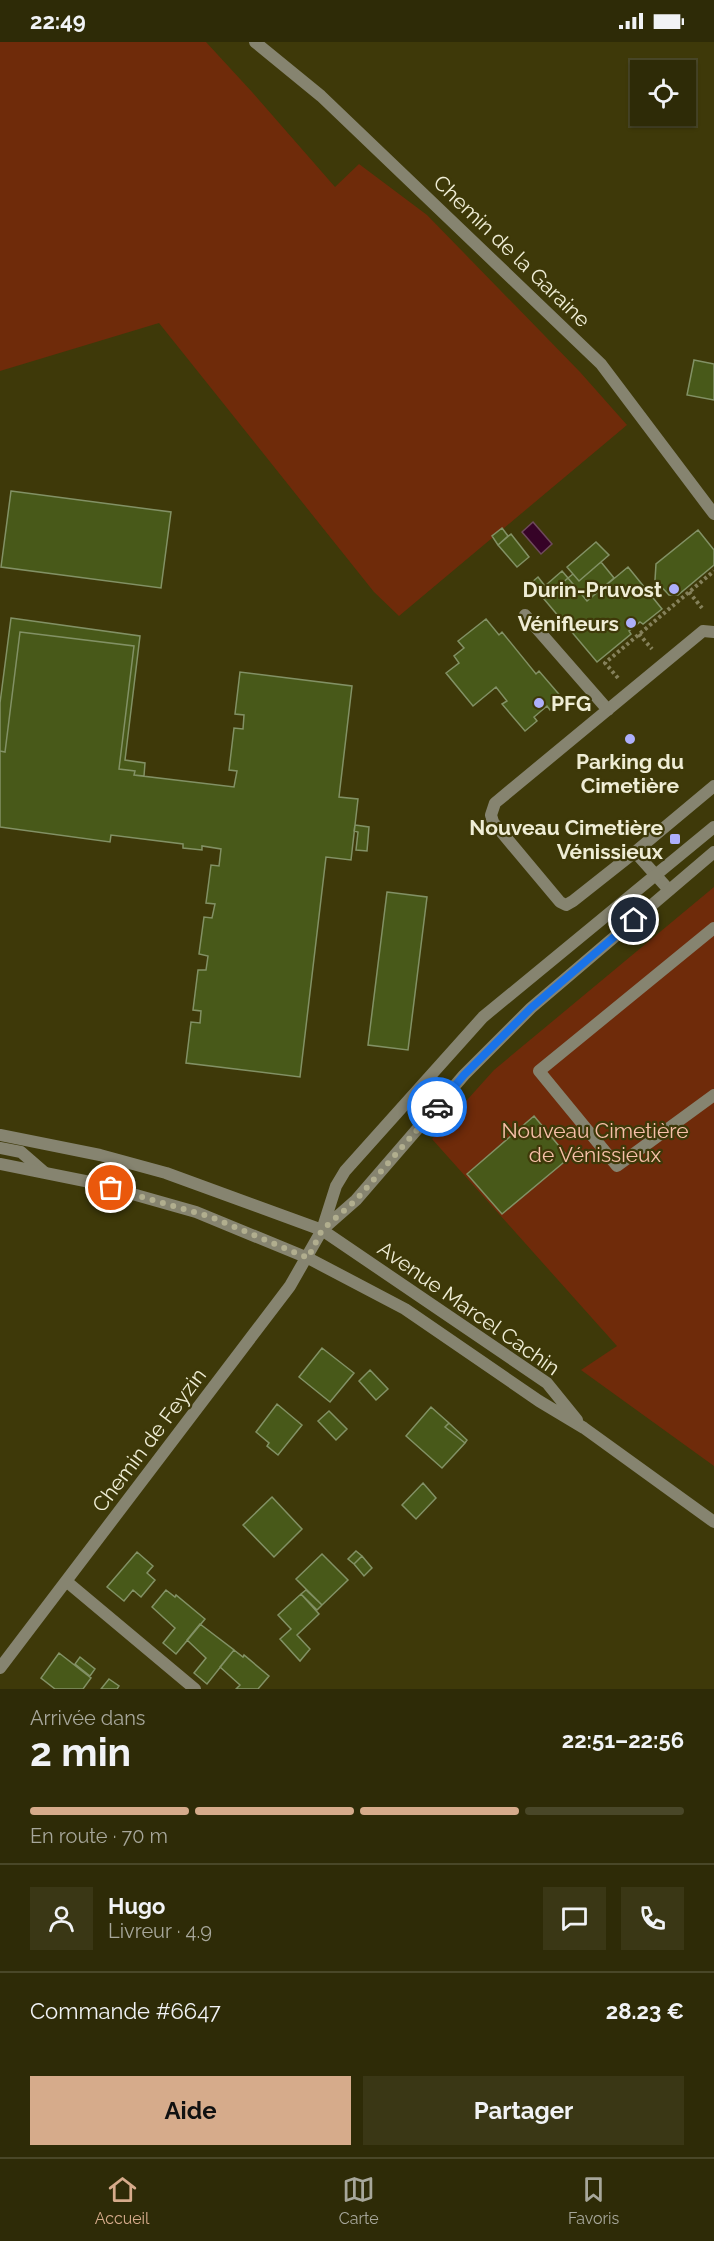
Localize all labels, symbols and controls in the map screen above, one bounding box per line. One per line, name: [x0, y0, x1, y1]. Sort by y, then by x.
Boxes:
text: 22:49: [30, 8, 86, 34]
map controls: [630, 60, 696, 126]
button: locate: [630, 60, 696, 126]
street label: Chemin de la Garaine: [428, 170, 596, 332]
place label: Durin-Pruvost: [523, 577, 662, 602]
marker: Durin-Pruvost: [667, 582, 681, 596]
place label: Vénifleurs: [518, 611, 619, 636]
marker: Vénifleurs: [624, 616, 638, 630]
place label: PFG: [551, 691, 591, 716]
marker: PFG: [532, 696, 546, 710]
marker: Parking du Cimetière: [623, 732, 637, 746]
place label: Parking du Cimetière: [576, 749, 684, 798]
place label: Nouveau Cimetière Vénissieux: [469, 815, 664, 864]
marker: Nouveau Cimetière Vénissieux: [668, 832, 682, 846]
pin: [608, 894, 659, 945]
icon: home: [617, 903, 650, 936]
courier: [407, 1077, 467, 1137]
icon: car: [421, 1091, 454, 1124]
park label: Nouveau Cimetière de Vénissieux: [501, 1118, 689, 1167]
pin: [85, 1162, 136, 1213]
icon: bag: [94, 1171, 127, 1204]
street label: Avenue Marcel Cachin: [373, 1236, 565, 1380]
street label: Chemin de Feyzin: [87, 1363, 211, 1517]
text: Arrivée dans: [30, 1706, 145, 1730]
text: 22:51–22:56: [562, 1727, 684, 1753]
text: 2 min: [30, 1729, 131, 1775]
text: En route · 70 m: [30, 1824, 168, 1848]
button: person: [30, 1887, 93, 1950]
button: chat: [543, 1887, 606, 1950]
button: phone: [621, 1887, 684, 1950]
text: Hugo: [108, 1893, 165, 1919]
text: Livreur · 4.9: [108, 1919, 212, 1943]
text: Commande #6647: [30, 1998, 221, 2024]
text: 28.23 €: [606, 1998, 684, 2024]
button: Aide: [30, 2076, 351, 2145]
button: Partager: [363, 2076, 684, 2145]
tab: Accueil: [95, 2173, 149, 2228]
tab: Carte: [339, 2173, 379, 2228]
tab: Favoris: [568, 2173, 619, 2228]

